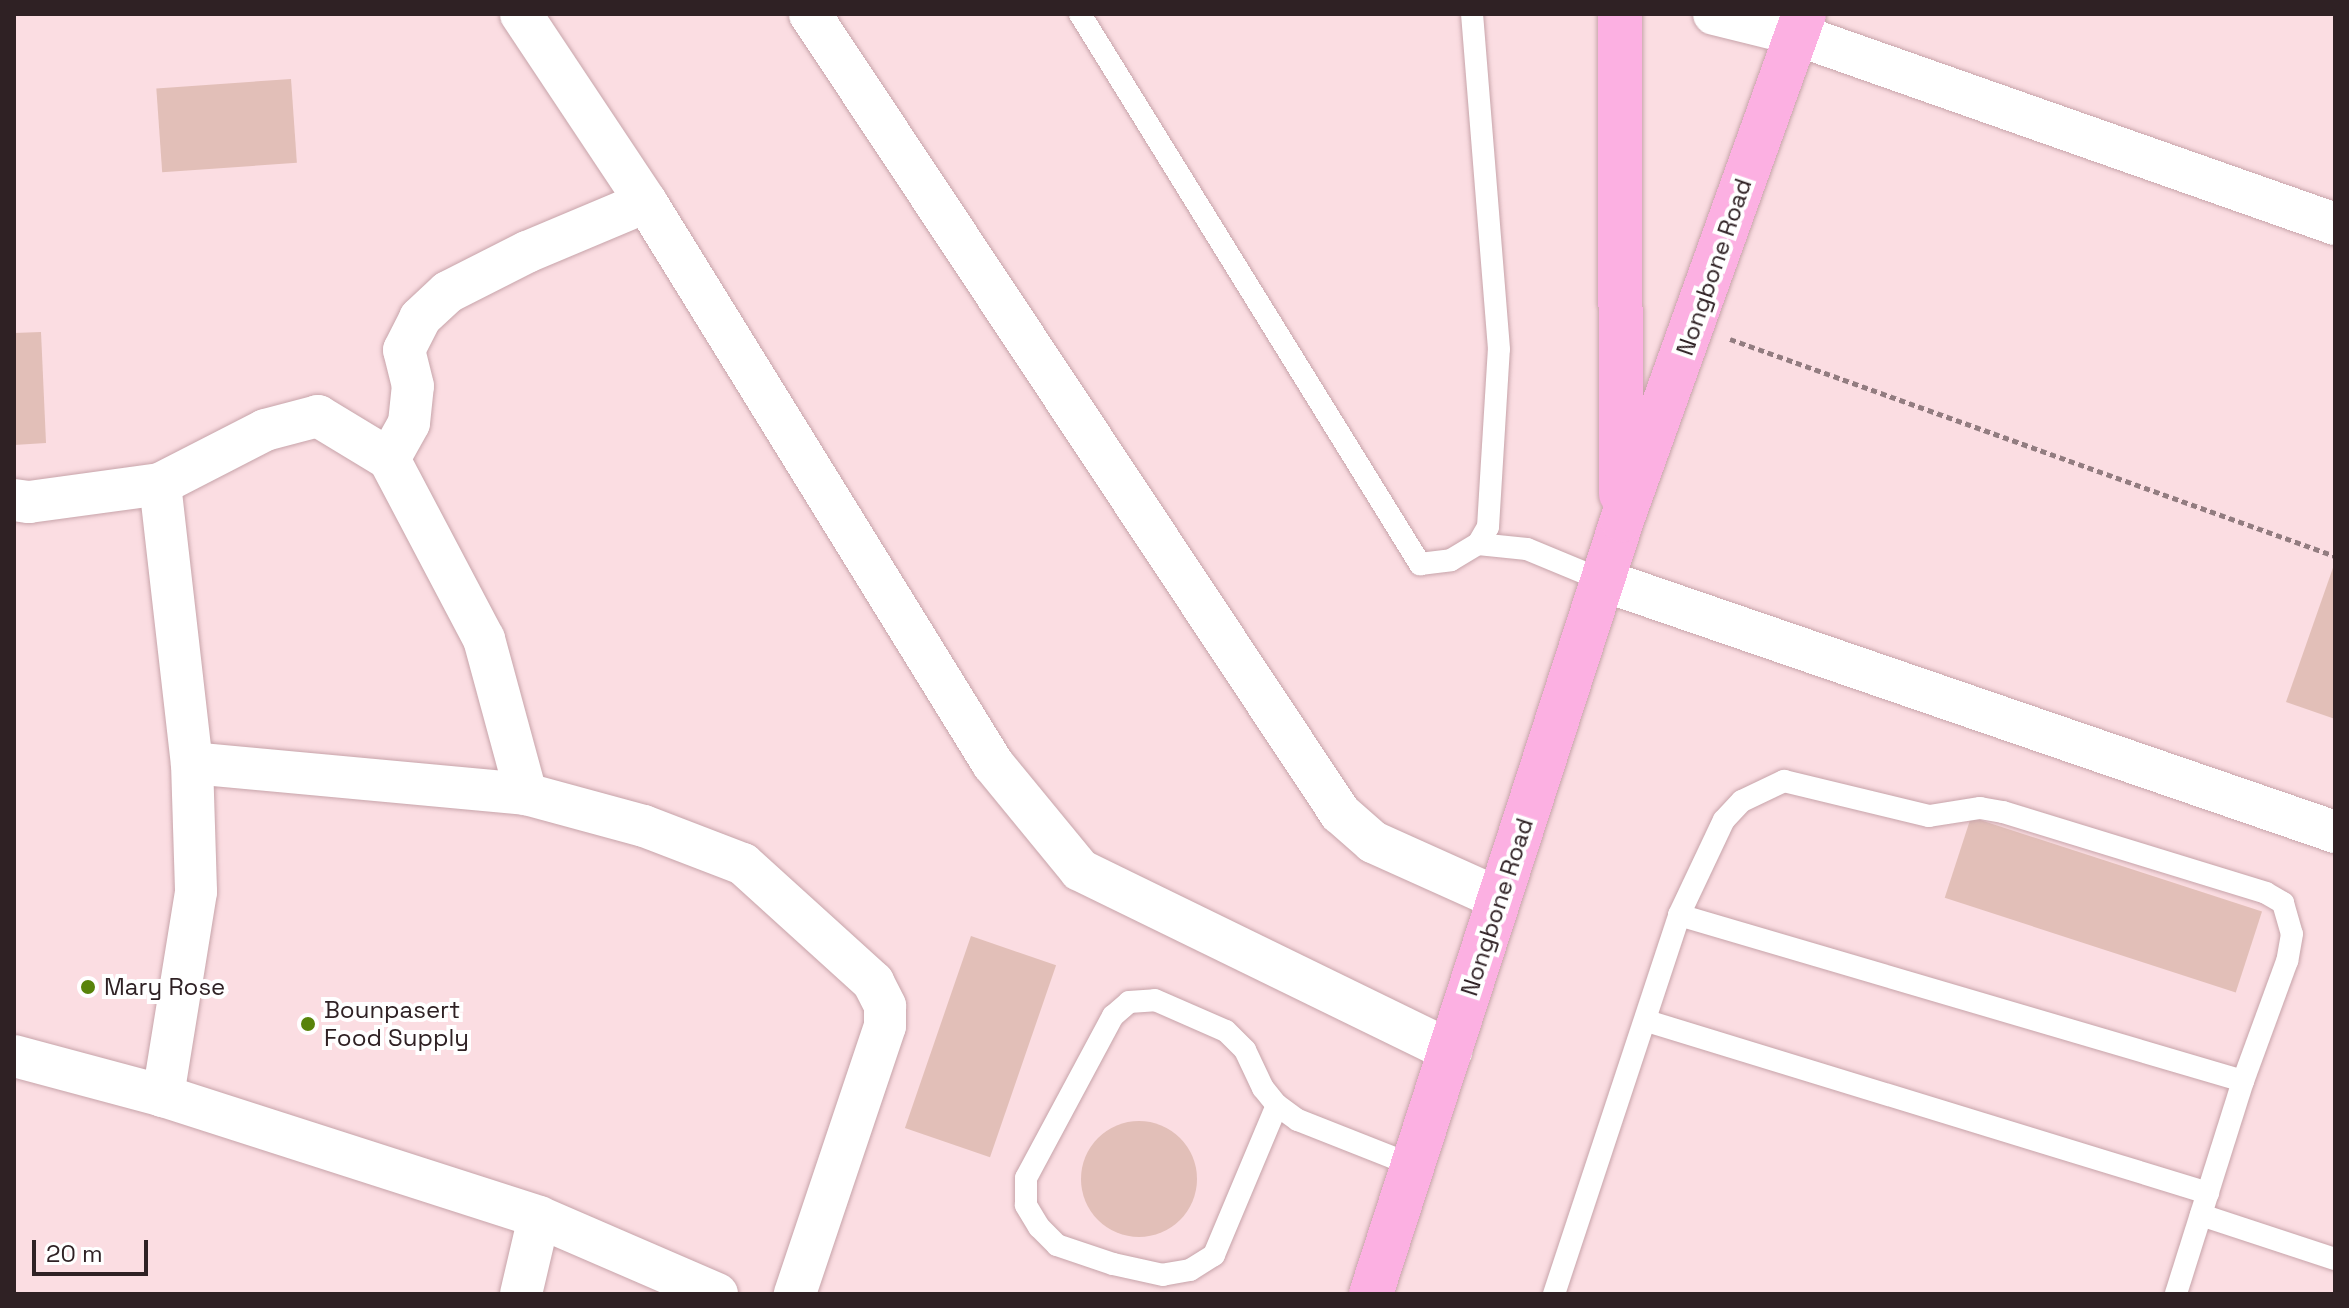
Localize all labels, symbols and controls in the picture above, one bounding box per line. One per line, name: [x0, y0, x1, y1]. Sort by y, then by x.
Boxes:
street label: Nongbone Road: [1670, 175, 1758, 359]
street label: Nongbone Road: [1455, 814, 1539, 1000]
place label: Mary Rose: [104, 973, 225, 1001]
marker: Mary Rose: [79, 978, 97, 996]
place label: Bounpasert Food Supply: [324, 996, 469, 1052]
marker: Bounpasert Food Supply: [299, 1015, 317, 1033]
scale bar: [36, 1224, 152, 1274]
text: 20 m: [46, 1238, 103, 1269]

